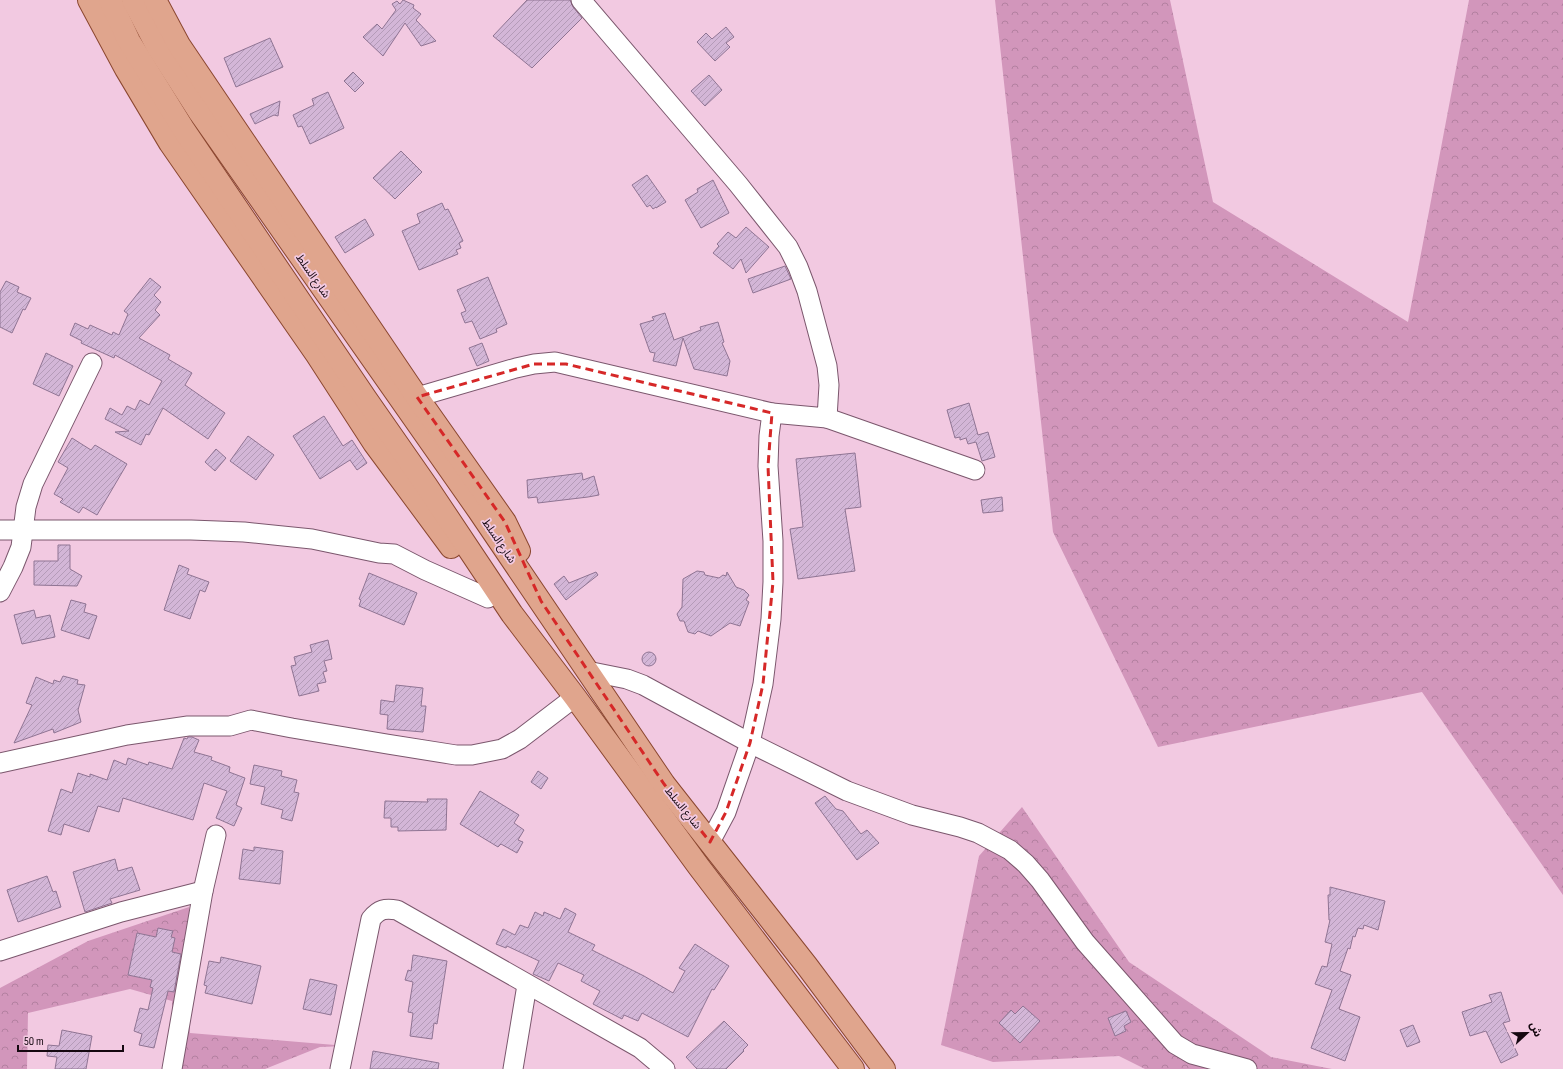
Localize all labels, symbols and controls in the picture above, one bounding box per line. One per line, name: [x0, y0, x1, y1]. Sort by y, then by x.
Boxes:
street label: شارع السلط: [292, 252, 333, 301]
street label: شارع السلط: [479, 516, 519, 566]
street label: شارع السلط: [661, 784, 704, 833]
north arrow: [1507, 1013, 1547, 1053]
text: ش: [1527, 1020, 1545, 1039]
scale bar: [18, 1027, 123, 1053]
text: 50 m: [24, 1034, 44, 1049]

